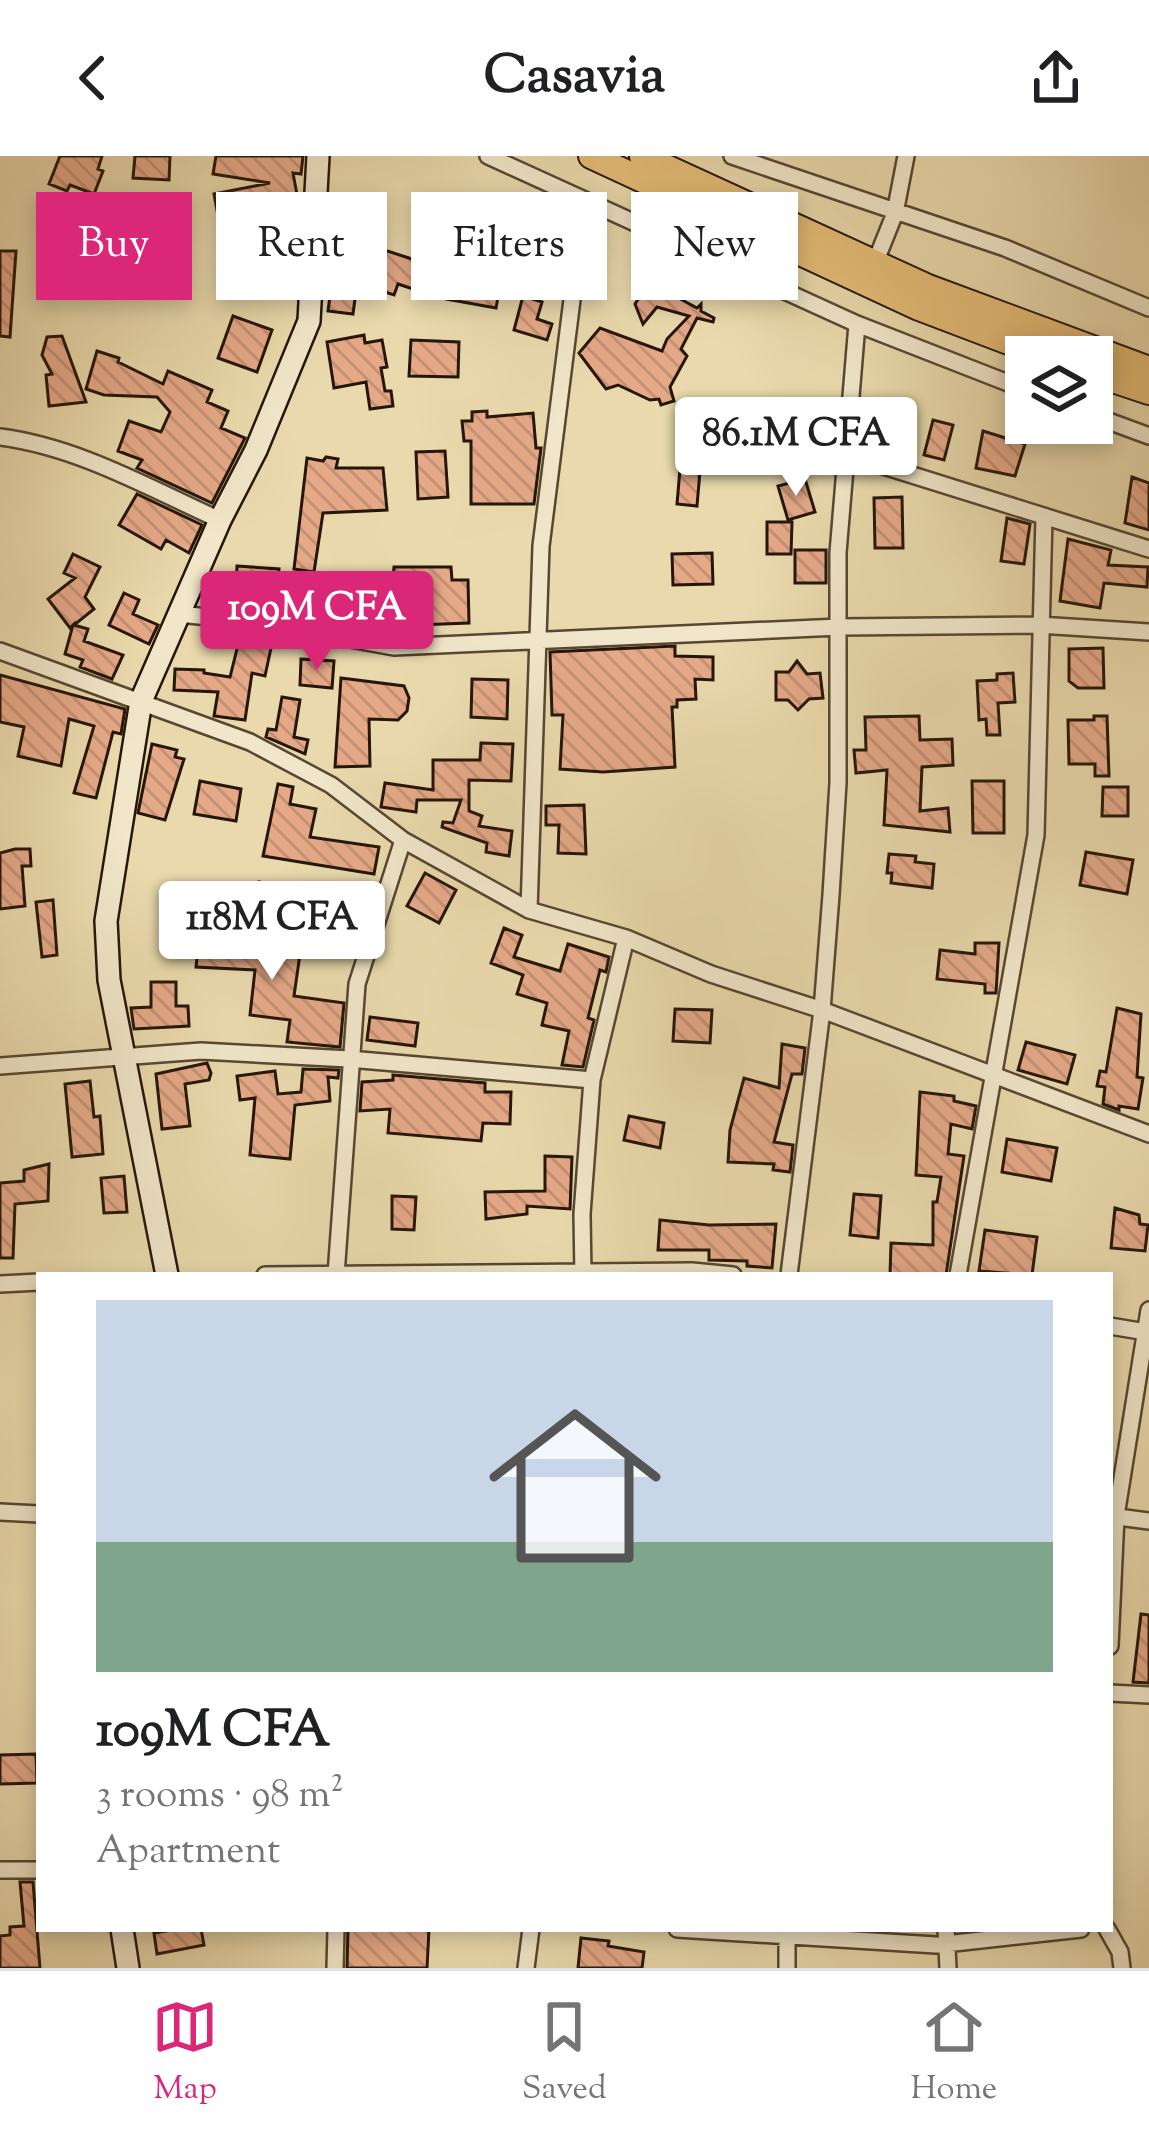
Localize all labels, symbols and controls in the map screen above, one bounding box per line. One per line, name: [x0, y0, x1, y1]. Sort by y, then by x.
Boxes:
text: Casavia: [484, 39, 665, 117]
icon: back: [60, 45, 126, 111]
icon: share: [1023, 45, 1089, 111]
chip: Buy: [36, 192, 192, 300]
chip: Rent: [216, 192, 387, 300]
chip: Filters: [411, 192, 607, 300]
chip: New: [631, 192, 798, 300]
map controls: [1005, 336, 1113, 444]
button: layers: [1005, 336, 1113, 444]
pin: 86.1M CFA: [659, 397, 933, 499]
text: 86.1M CFA: [702, 408, 890, 464]
pin: 109M CFA: [193, 571, 441, 673]
text: 109M CFA: [227, 582, 407, 638]
pin: 118M CFA: [148, 881, 396, 983]
text: 118M CFA: [186, 892, 358, 948]
icon: home: [467, 1378, 683, 1594]
text: 109M CFA: [96, 1696, 330, 1769]
text: 3 rooms · 98 m²: [96, 1769, 344, 1825]
text: Apartment: [96, 1825, 280, 1881]
tab: Map: [152, 1994, 218, 2114]
tab: Saved: [522, 1994, 607, 2114]
tab: Home: [911, 1994, 997, 2114]

